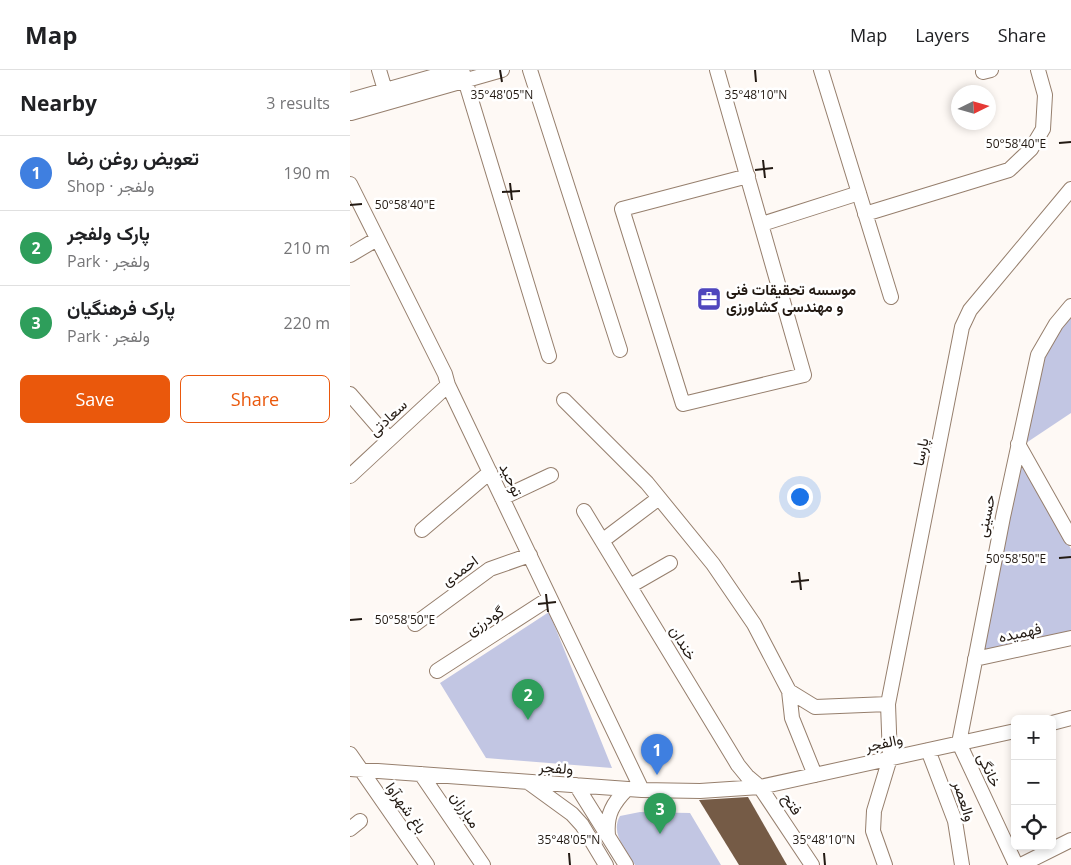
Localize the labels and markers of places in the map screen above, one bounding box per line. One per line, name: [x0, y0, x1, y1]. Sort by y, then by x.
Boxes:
place label: موسسه تحقیقات فنی و مهندسی کشاورزی: [726, 279, 856, 316]
office icon: موسسه تحقیقات فنی و مهندسی کشاورزی: [696, 286, 722, 312]
pin: 2: [512, 679, 544, 720]
pin: 1: [641, 734, 673, 775]
pin: 3: [644, 793, 676, 834]

